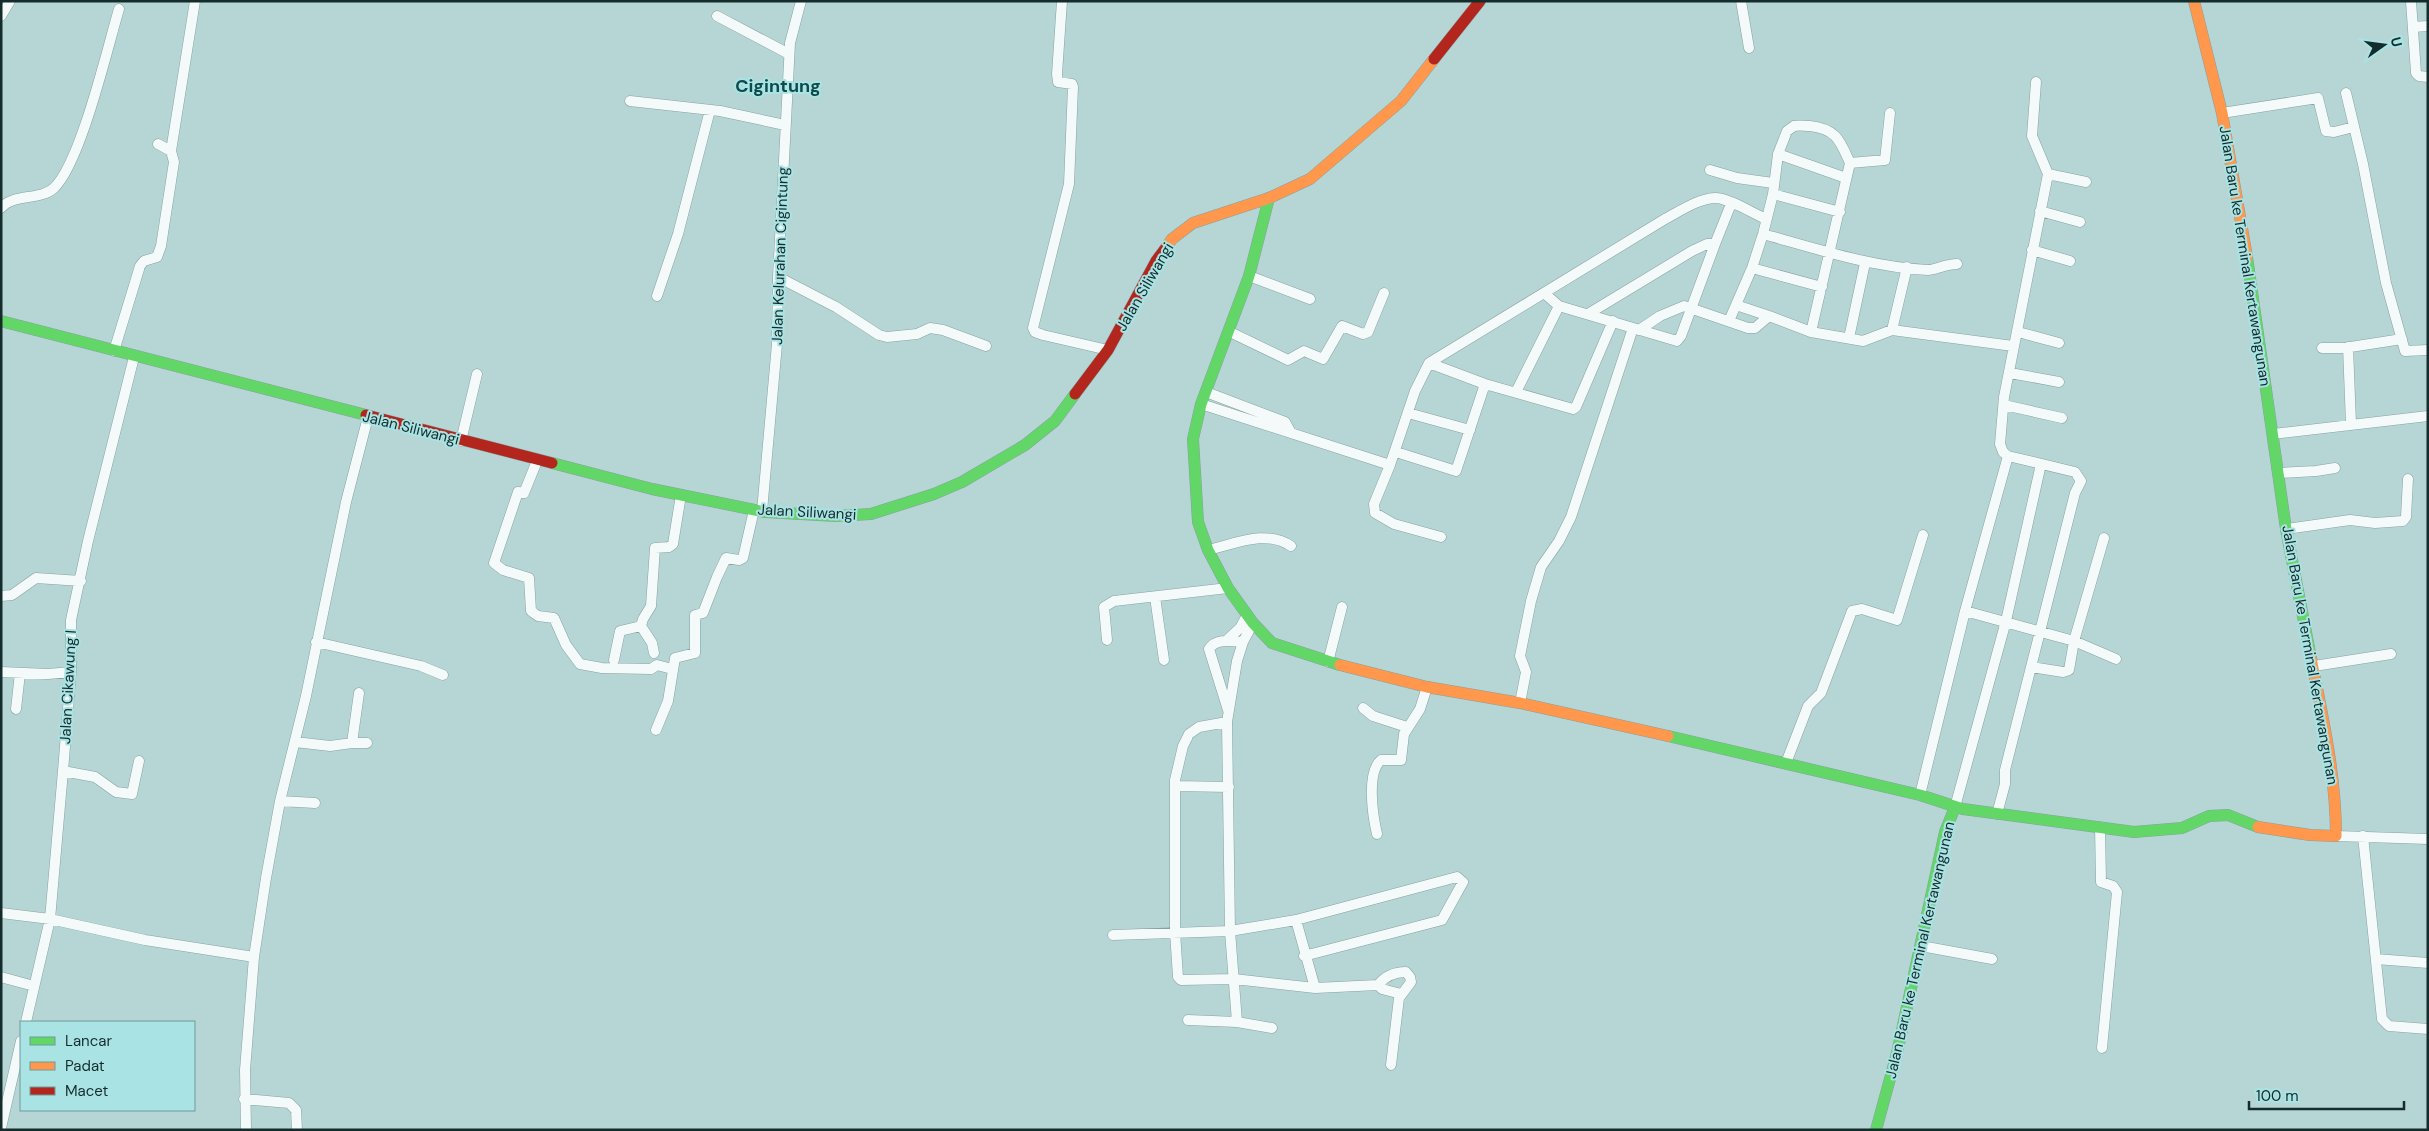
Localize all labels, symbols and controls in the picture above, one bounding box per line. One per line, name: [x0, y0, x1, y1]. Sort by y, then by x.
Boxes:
north arrow: [2359, 20, 2409, 70]
text: U: [2387, 35, 2407, 49]
district label: Cigintung: [735, 74, 821, 98]
street label: Jalan Baru ke Terminal Kertawangunan: [2215, 124, 2275, 388]
street label: Jalan Kelurahan Cigintung: [767, 167, 793, 345]
street label: Jalan Siliwangi: [1112, 239, 1178, 335]
street label: Jalan Siliwangi: [361, 406, 461, 450]
street label: Jalan Siliwangi: [757, 499, 857, 525]
street label: Jalan Baru ke Terminal Kertawangunan: [2277, 524, 2343, 786]
street label: Jalan Cikawung I: [55, 629, 81, 745]
street label: Jalan Baru ke Terminal Kertawangunan: [1881, 819, 1959, 1081]
legend: [20, 1021, 195, 1111]
text: Lancar: [65, 1031, 112, 1051]
text: Padat: [65, 1056, 105, 1076]
scale bar: [2249, 1078, 2404, 1110]
text: Macet: [65, 1081, 109, 1101]
text: 100 m: [2256, 1086, 2299, 1106]

